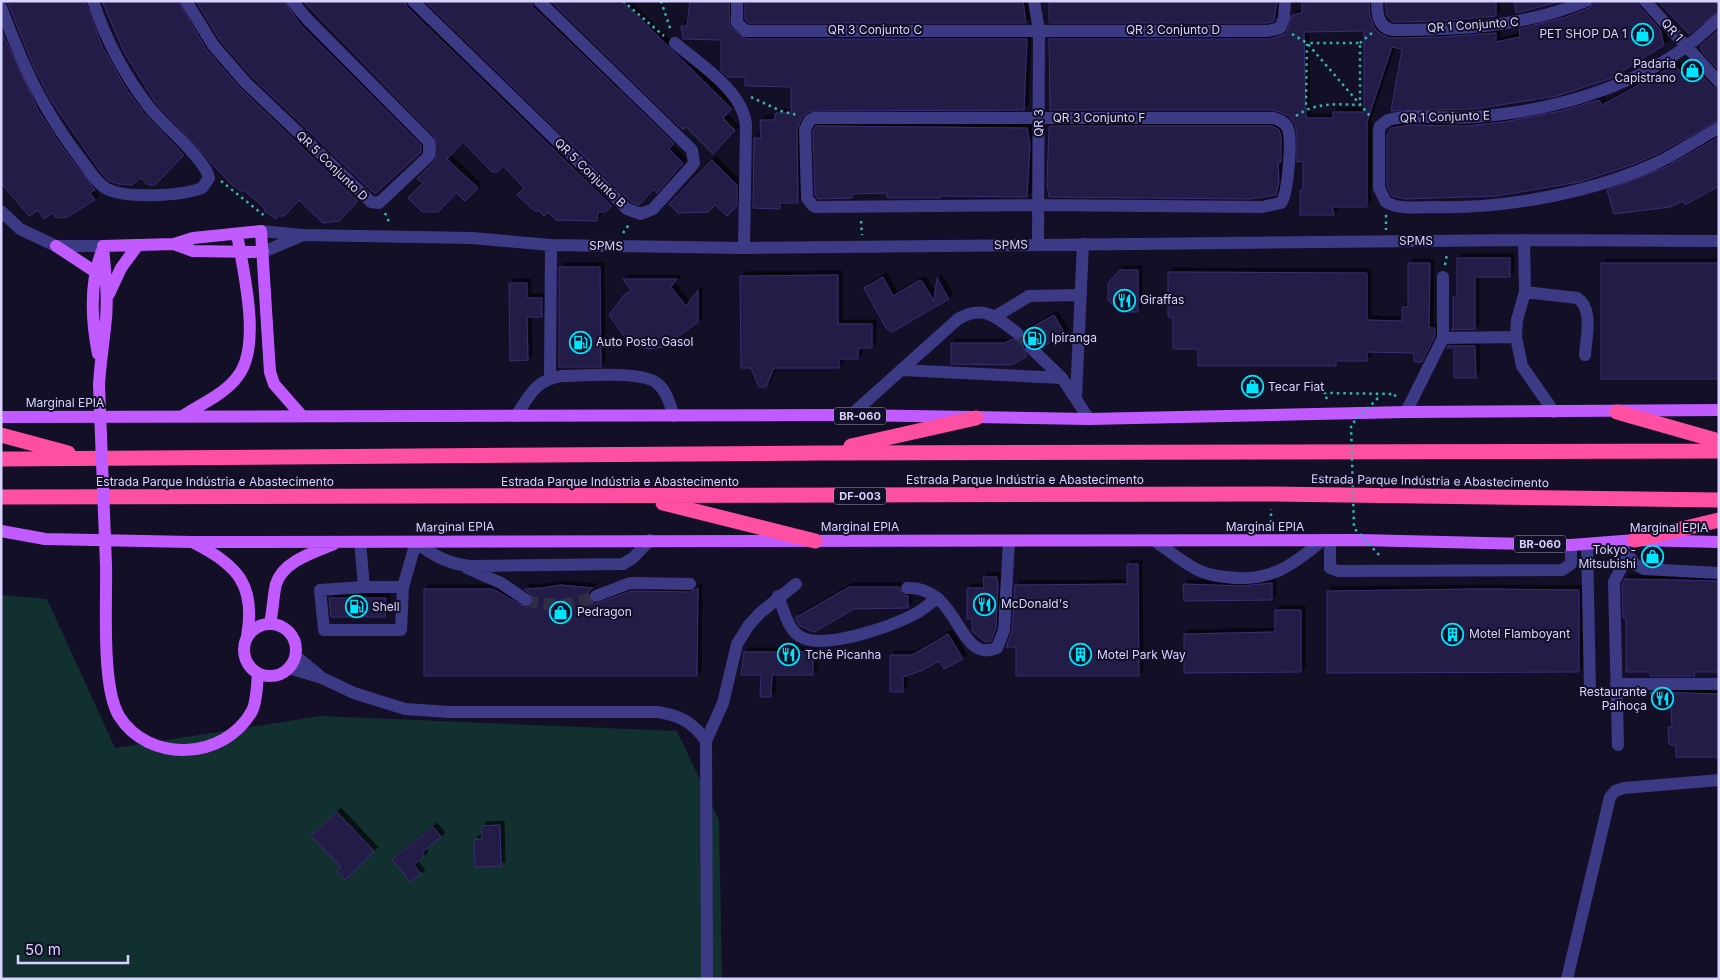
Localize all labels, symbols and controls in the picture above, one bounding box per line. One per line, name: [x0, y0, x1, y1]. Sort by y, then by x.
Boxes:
street label: QR 1 Conjunto C: [1427, 14, 1520, 35]
street label: QR 1: [1658, 15, 1686, 44]
street label: QR 3 Conjunto C: [828, 22, 922, 37]
street label: QR 3 Conjunto D: [1126, 22, 1220, 37]
shop icon: PET SHOP DA 1: [1631, 22, 1655, 46]
place label: PET SHOP DA 1: [1539, 26, 1627, 41]
place label: Padaria Capistrano: [1614, 56, 1676, 85]
shop icon: Padaria Capistrano: [1680, 59, 1704, 83]
street label: QR 1 Conjunto E: [1400, 107, 1490, 126]
street label: QR 3: [1031, 109, 1046, 137]
street label: QR 3 Conjunto F: [1053, 110, 1145, 125]
street label: QR 5 Conjunto D: [293, 128, 371, 204]
street label: QR 5 Conjunto B: [552, 135, 629, 211]
street label: SPMS: [1399, 233, 1433, 248]
street label: SPMS: [994, 237, 1028, 252]
street label: SPMS: [589, 238, 623, 253]
restaurant icon: Giraffas: [1112, 288, 1136, 312]
place label: Giraffas: [1140, 292, 1184, 307]
fuel station icon: Ipiranga: [1023, 326, 1047, 350]
fuel station icon: Auto Posto Gasol: [568, 330, 592, 354]
place label: Ipiranga: [1051, 330, 1097, 345]
place label: Auto Posto Gasol: [596, 334, 693, 349]
shop icon: Tecar Fiat: [1240, 375, 1264, 399]
place label: Tecar Fiat: [1268, 379, 1324, 394]
street label: Marginal EPIA: [26, 395, 104, 410]
road number: BR-060: [834, 408, 886, 424]
street label: Estrada Parque Indústria e Abastecimento: [1311, 471, 1549, 490]
street label: Estrada Parque Indústria e Abastecimento: [906, 472, 1144, 487]
street label: Estrada Parque Indústria e Abastecimento: [96, 474, 334, 489]
street label: Estrada Parque Indústria e Abastecimento: [501, 474, 739, 489]
road number: DF-003: [834, 488, 886, 504]
street label: Marginal EPIA: [416, 518, 494, 535]
street label: Marginal EPIA: [821, 519, 899, 534]
street label: Marginal EPIA: [1226, 519, 1304, 534]
street label: Marginal EPIA: [1630, 520, 1708, 535]
road number: BR-060: [1514, 536, 1566, 552]
place label: Tokyo - Mitsubishi: [1578, 542, 1636, 571]
shop icon: Tokyo - Mitsubishi: [1640, 545, 1664, 569]
restaurant icon: McDonald's: [973, 592, 997, 616]
fuel station icon: Shell: [344, 595, 368, 619]
place label: McDonald's: [1001, 596, 1069, 611]
place label: Shell: [372, 599, 400, 614]
shop icon: Pedragon: [549, 600, 573, 624]
place label: Pedragon: [577, 604, 632, 619]
building icon: Motel Flamboyant: [1441, 622, 1465, 646]
place label: Motel Flamboyant: [1469, 626, 1570, 641]
restaurant icon: Tchê Picanha: [777, 643, 801, 667]
building icon: Motel Park Way: [1069, 643, 1093, 667]
place label: Tchê Picanha: [805, 647, 881, 662]
place label: Motel Park Way: [1097, 647, 1186, 662]
place label: Restaurante Palhoça: [1579, 684, 1647, 713]
restaurant icon: Restaurante Palhoça: [1651, 687, 1675, 711]
scale bar: [18, 932, 128, 964]
text: 50 m: [25, 940, 61, 959]

